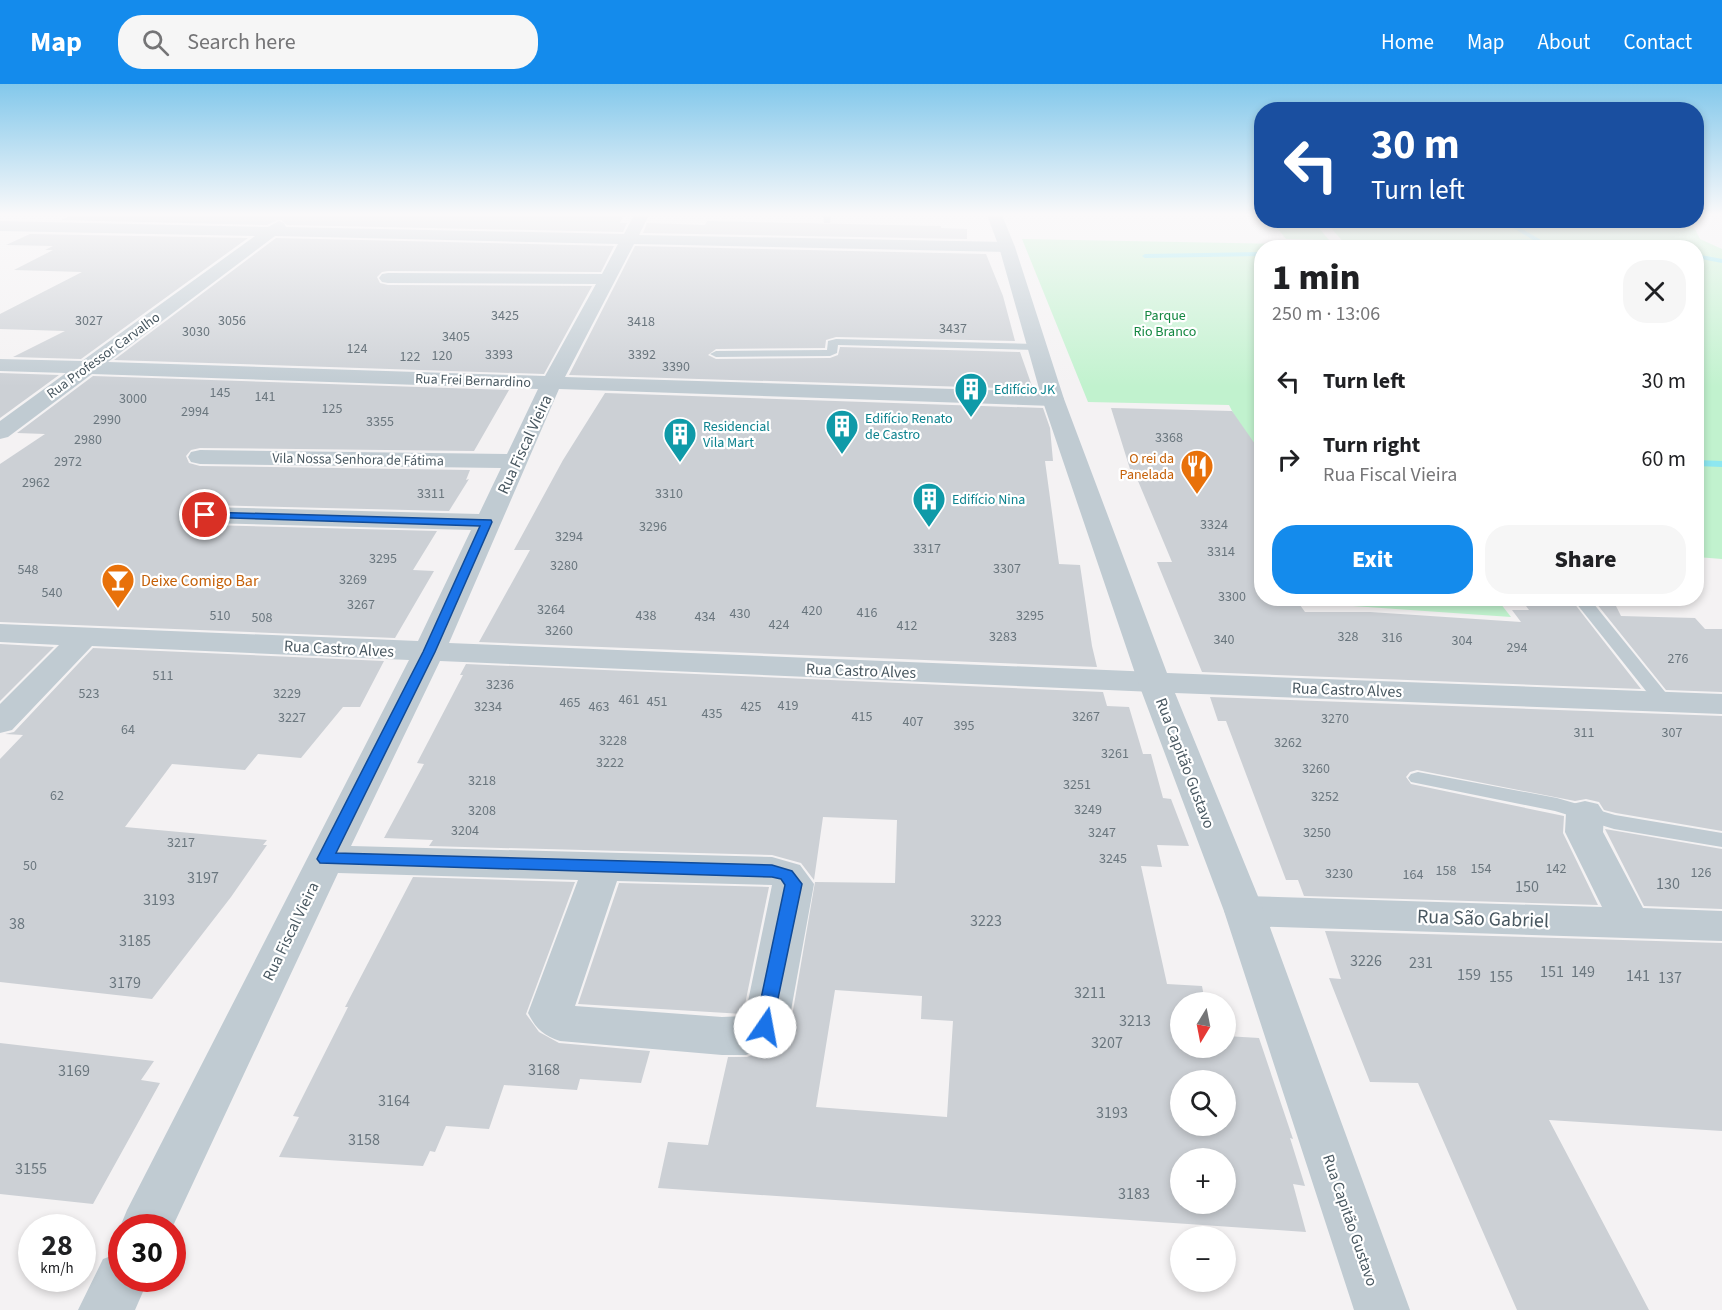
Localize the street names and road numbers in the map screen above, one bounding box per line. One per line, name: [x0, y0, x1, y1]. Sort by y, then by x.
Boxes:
street label: Rua Professor Carvalho: [43, 308, 164, 404]
street label: Rua Frei Bernardino: [415, 369, 531, 393]
street label: Rua Fiscal Vieira: [492, 391, 558, 498]
street label: Vila Nossa Senhora de Fátima: [272, 449, 444, 471]
street label: Rua Castro Alves: [283, 635, 395, 663]
street label: Rua Castro Alves: [806, 658, 917, 684]
street label: Rua Castro Alves: [1292, 677, 1403, 703]
street label: Rua Capitão Gustavo: [1150, 695, 1220, 832]
street label: Rua Fiscal Vieira: [257, 878, 324, 985]
street label: Rua São Gabriel: [1416, 903, 1550, 935]
street label: Rua Capitão Gustavo: [1317, 1151, 1383, 1289]

